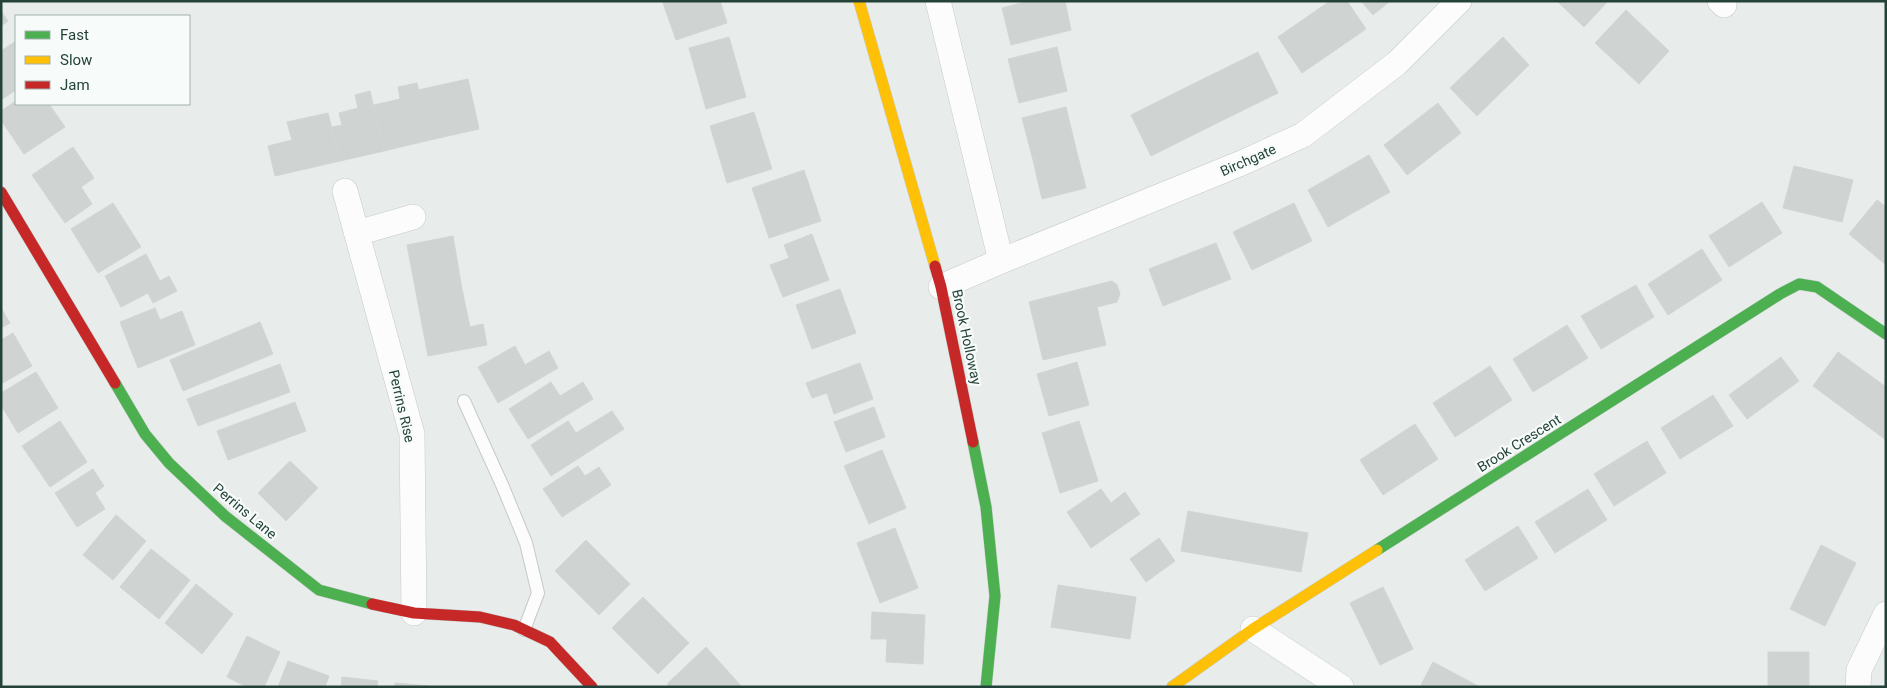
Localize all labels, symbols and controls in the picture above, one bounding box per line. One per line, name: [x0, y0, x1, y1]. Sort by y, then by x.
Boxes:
legend: [15, 15, 190, 105]
text: Fast: [60, 26, 89, 44]
text: Slow: [60, 51, 92, 69]
text: Jam: [60, 76, 90, 94]
street label: Birchgate: [1218, 141, 1278, 179]
street label: Brook Holloway: [949, 288, 985, 387]
street label: Perrins Rise: [386, 368, 418, 444]
street label: Brook Crescent: [1474, 411, 1564, 475]
street label: Perrins Lane: [210, 480, 280, 542]

